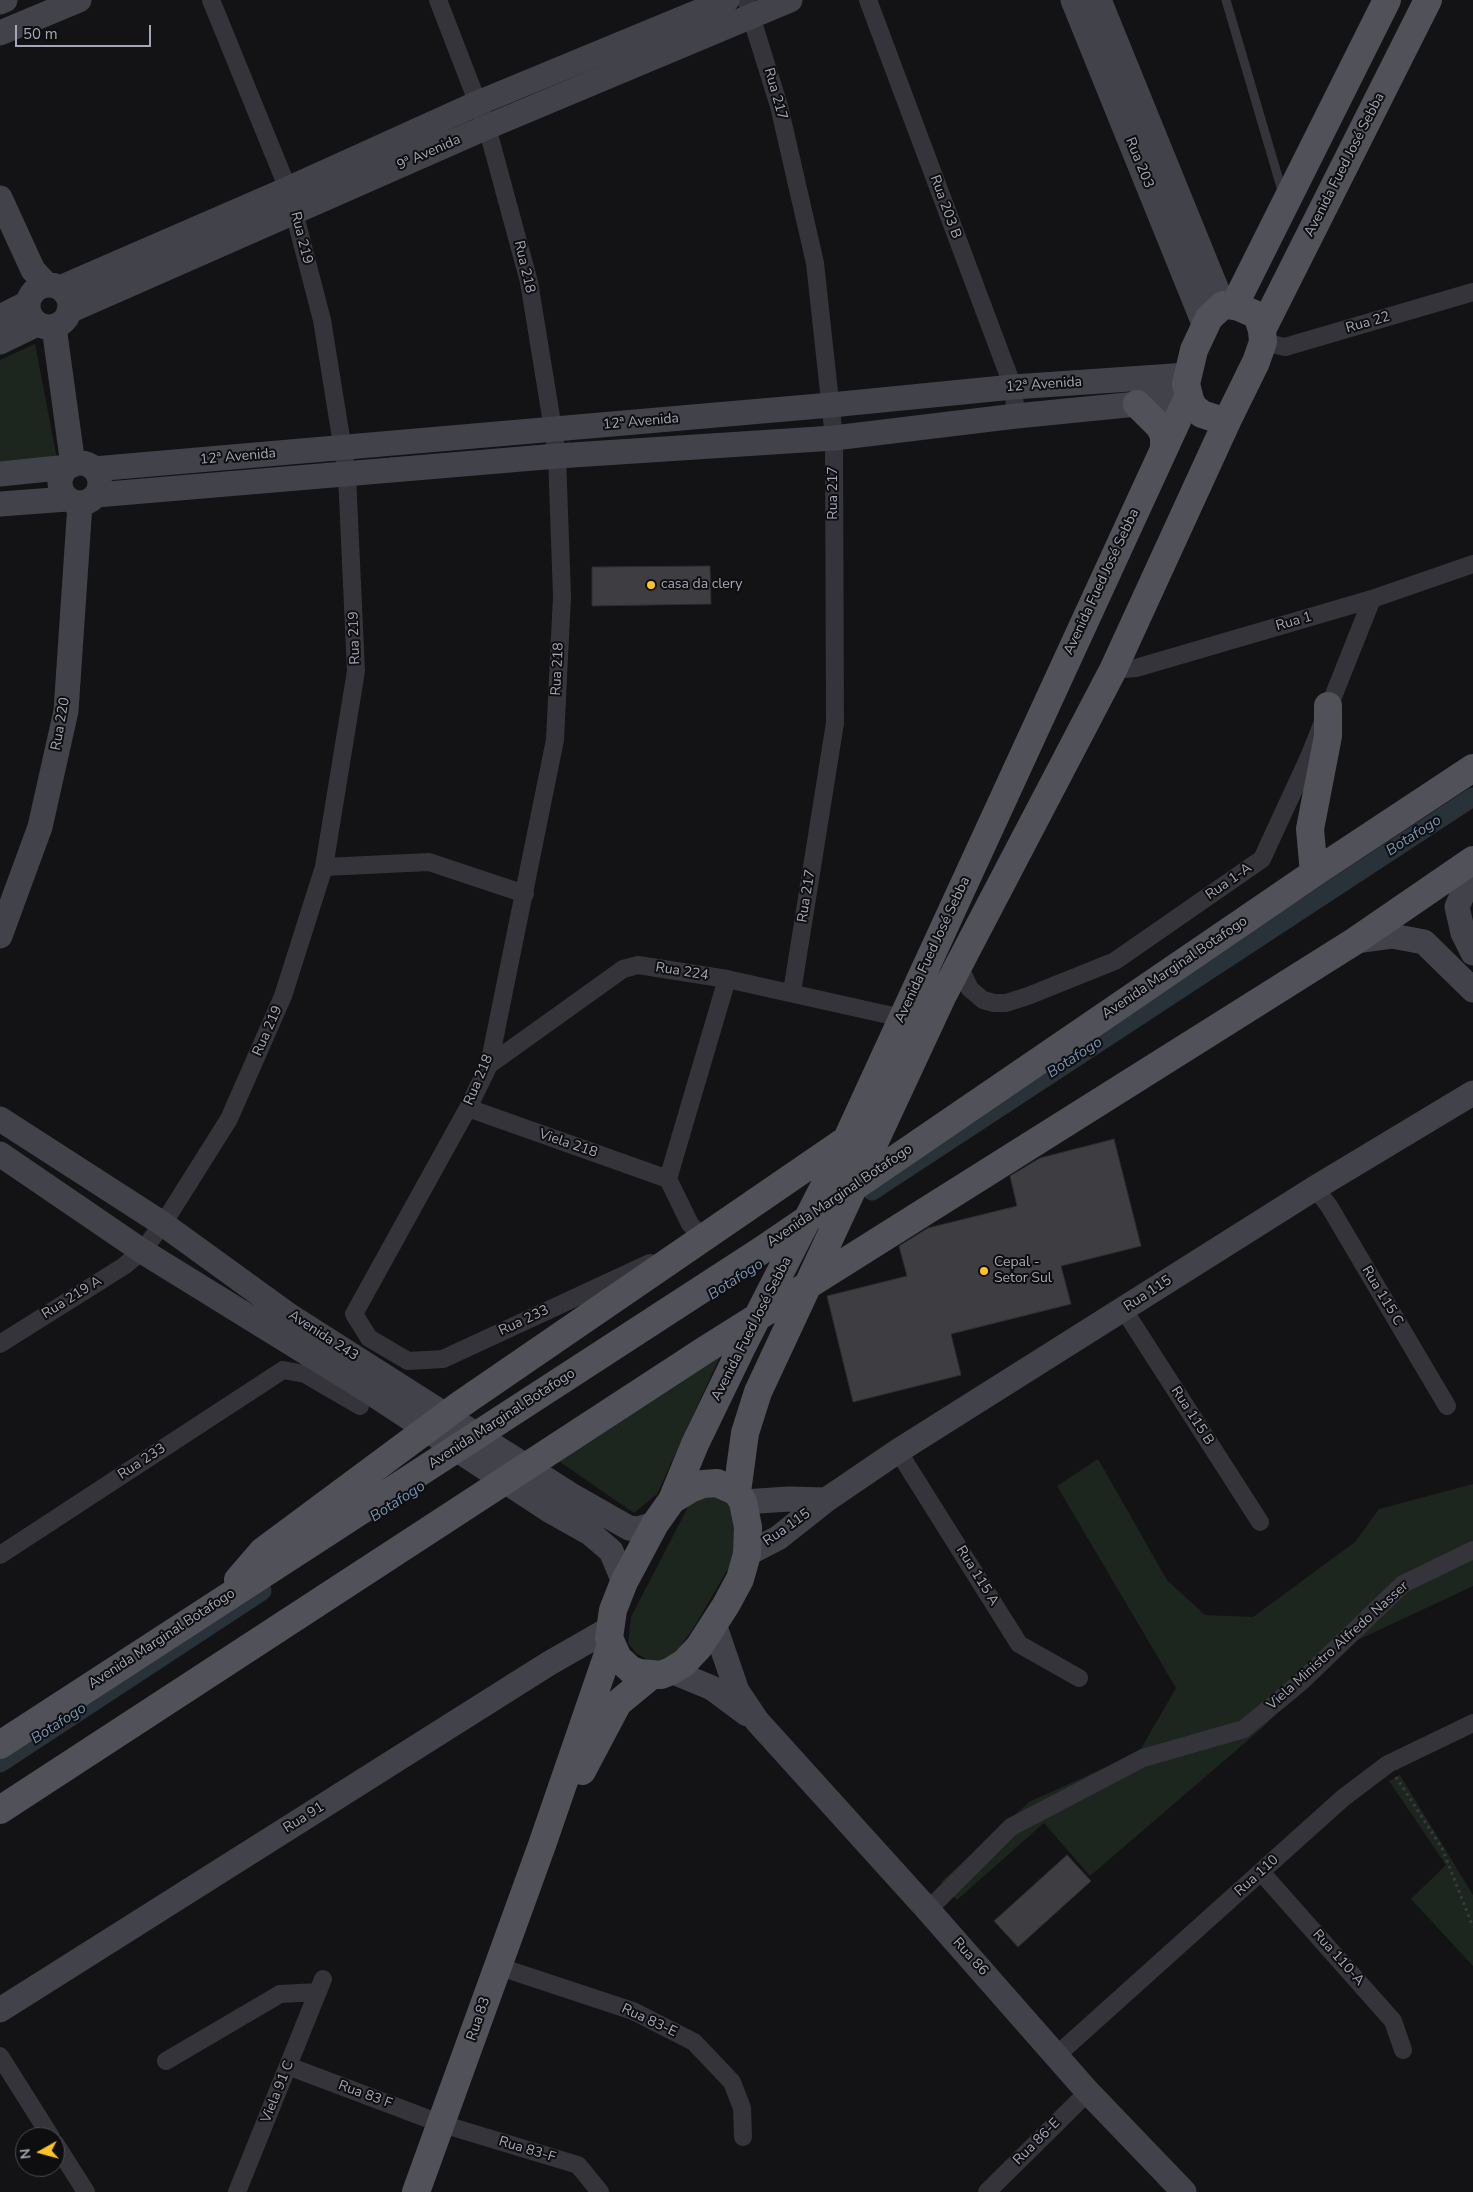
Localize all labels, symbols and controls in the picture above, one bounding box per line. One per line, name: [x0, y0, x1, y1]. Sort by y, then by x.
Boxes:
scale bar: [18, 15, 154, 47]
text: 50 m: [23, 24, 58, 44]
street label: Rua 217: [760, 66, 790, 122]
street label: Avenida Fued José Sebba: [1301, 90, 1389, 240]
street label: 9ª Avenida: [395, 132, 463, 174]
street label: Rua 203: [1121, 135, 1157, 191]
street label: Rua 203 B: [926, 173, 964, 241]
street label: Rua 219: [286, 210, 316, 266]
street label: Rua 218: [510, 239, 538, 295]
street label: Rua 22: [1344, 309, 1392, 337]
street label: 12ª Avenida: [1005, 374, 1083, 396]
street label: 12ª Avenida: [602, 410, 680, 434]
street label: 12ª Avenida: [199, 445, 277, 469]
street label: Rua 217: [826, 466, 842, 520]
street label: Avenida Fued José Sebba: [1061, 506, 1143, 658]
place label: casa da clery: [661, 577, 742, 593]
marker: casa da clery: [645, 579, 657, 591]
street label: Rua 1: [1274, 609, 1314, 635]
street label: Rua 219: [346, 611, 364, 665]
street label: Rua 218: [548, 642, 568, 696]
street label: Rua 220: [48, 696, 74, 752]
water label: Botafogo: [1383, 812, 1445, 860]
street label: Rua 1-A: [1203, 860, 1255, 904]
street label: Rua 217: [795, 868, 819, 924]
street label: Avenida Fued José Sebba: [892, 874, 974, 1026]
street label: Avenida Marginal Botafogo: [1099, 913, 1251, 1023]
street label: Rua 224: [654, 960, 710, 984]
street label: Rua 219: [249, 1003, 287, 1059]
water label: Botafogo: [1044, 1034, 1106, 1082]
street label: Rua 218: [461, 1052, 497, 1108]
street label: Viela 218: [537, 1126, 599, 1162]
street label: Avenida Marginal Botafogo: [764, 1141, 916, 1251]
street label: Avenida Fued José Sebba: [708, 1254, 796, 1404]
place label: Cepal - Setor Sul: [994, 1255, 1052, 1288]
water label: Botafogo: [705, 1256, 767, 1304]
street label: Rua 115 C: [1358, 1263, 1406, 1329]
marker: Cepal - Setor Sul: [978, 1265, 990, 1277]
street label: Rua 115: [1121, 1272, 1175, 1316]
street label: Rua 219 A: [39, 1273, 105, 1323]
street label: Rua 233: [496, 1302, 552, 1340]
street label: Avenida 243: [285, 1307, 361, 1365]
street label: Avenida Marginal Botafogo: [426, 1365, 578, 1473]
street label: Rua 115 B: [1167, 1384, 1217, 1448]
street label: Rua 233: [115, 1440, 169, 1484]
water label: Botafogo: [367, 1478, 429, 1526]
street label: Rua 115: [760, 1506, 814, 1550]
street label: Rua 115 A: [952, 1543, 1002, 1609]
street label: Viela Ministro Alfredo Nasser: [1264, 1578, 1412, 1714]
street label: Avenida Marginal Botafogo: [86, 1585, 238, 1693]
water label: Botafogo: [28, 1700, 90, 1748]
street label: Rua 91: [280, 1799, 328, 1837]
street label: Rua 110: [1232, 1852, 1282, 1900]
street label: Rua 110-A: [1309, 1927, 1367, 1989]
street label: Rua 86: [949, 1935, 991, 1979]
street label: Rua 83: [464, 1995, 494, 2043]
street label: Rua 83-E: [619, 2001, 679, 2041]
street label: Viela 91 C: [258, 2059, 298, 2125]
street label: Rua 83 F: [336, 2077, 394, 2113]
street label: Rua 86-E: [1010, 2115, 1064, 2169]
north arrow: [15, 2127, 65, 2177]
street label: Rua 83-F: [497, 2133, 557, 2167]
text: N: [16, 2147, 36, 2160]

